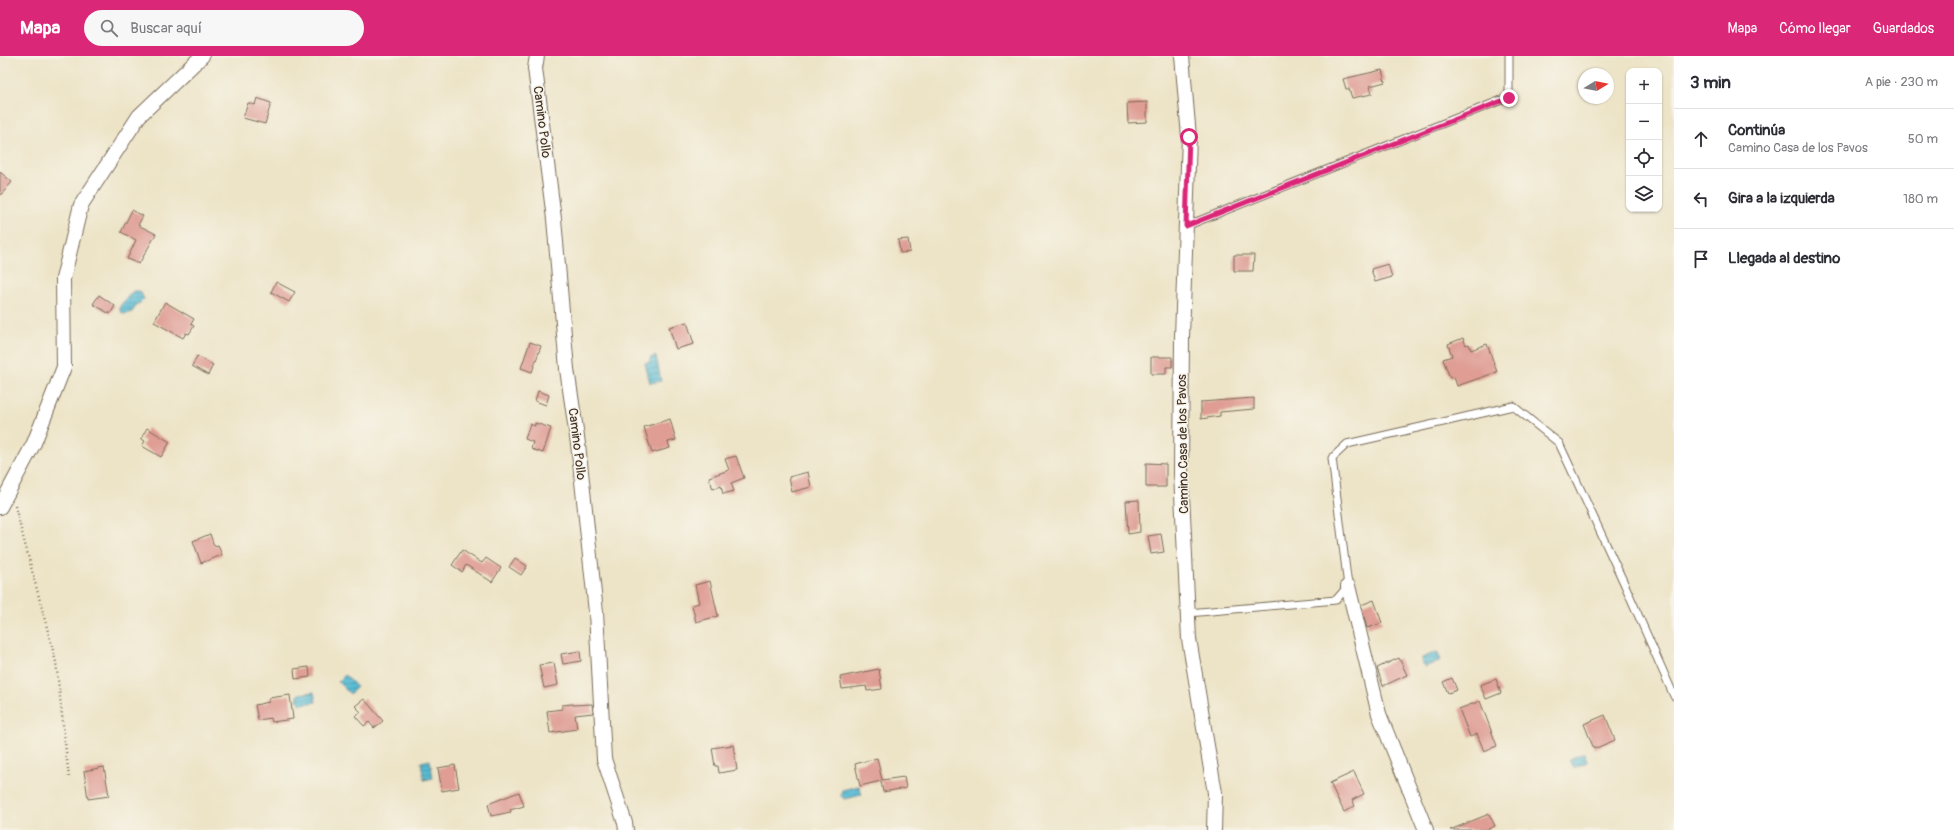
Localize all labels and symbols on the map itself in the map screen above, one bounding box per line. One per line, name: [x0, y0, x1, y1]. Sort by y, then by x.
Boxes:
north arrow: [1578, 68, 1614, 104]
street label: Camino Pollo: [530, 85, 554, 159]
route end: [1500, 89, 1518, 107]
route start: [1180, 128, 1198, 146]
street label: Camino Casa de los Pavos: [1174, 374, 1192, 514]
street label: Camino Pollo: [565, 407, 589, 481]

